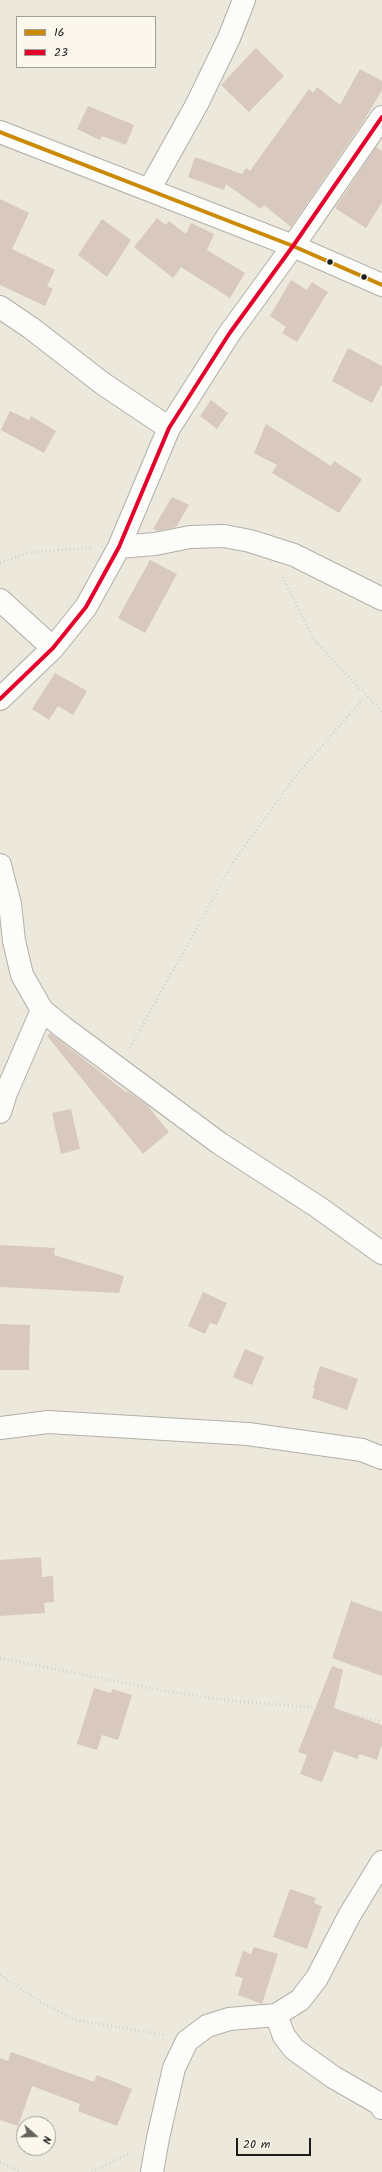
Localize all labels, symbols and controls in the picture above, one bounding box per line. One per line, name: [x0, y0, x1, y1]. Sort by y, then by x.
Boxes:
legend: [16, 16, 156, 68]
text: 16: [54, 23, 64, 42]
text: 23: [54, 43, 68, 62]
unlabelled marker: [325, 257, 335, 267]
unlabelled marker: [359, 272, 369, 282]
north arrow: [16, 2116, 56, 2156]
scale bar: [238, 2130, 313, 2156]
text: N: [37, 2133, 56, 2146]
text: 20 m: [243, 2135, 270, 2154]

